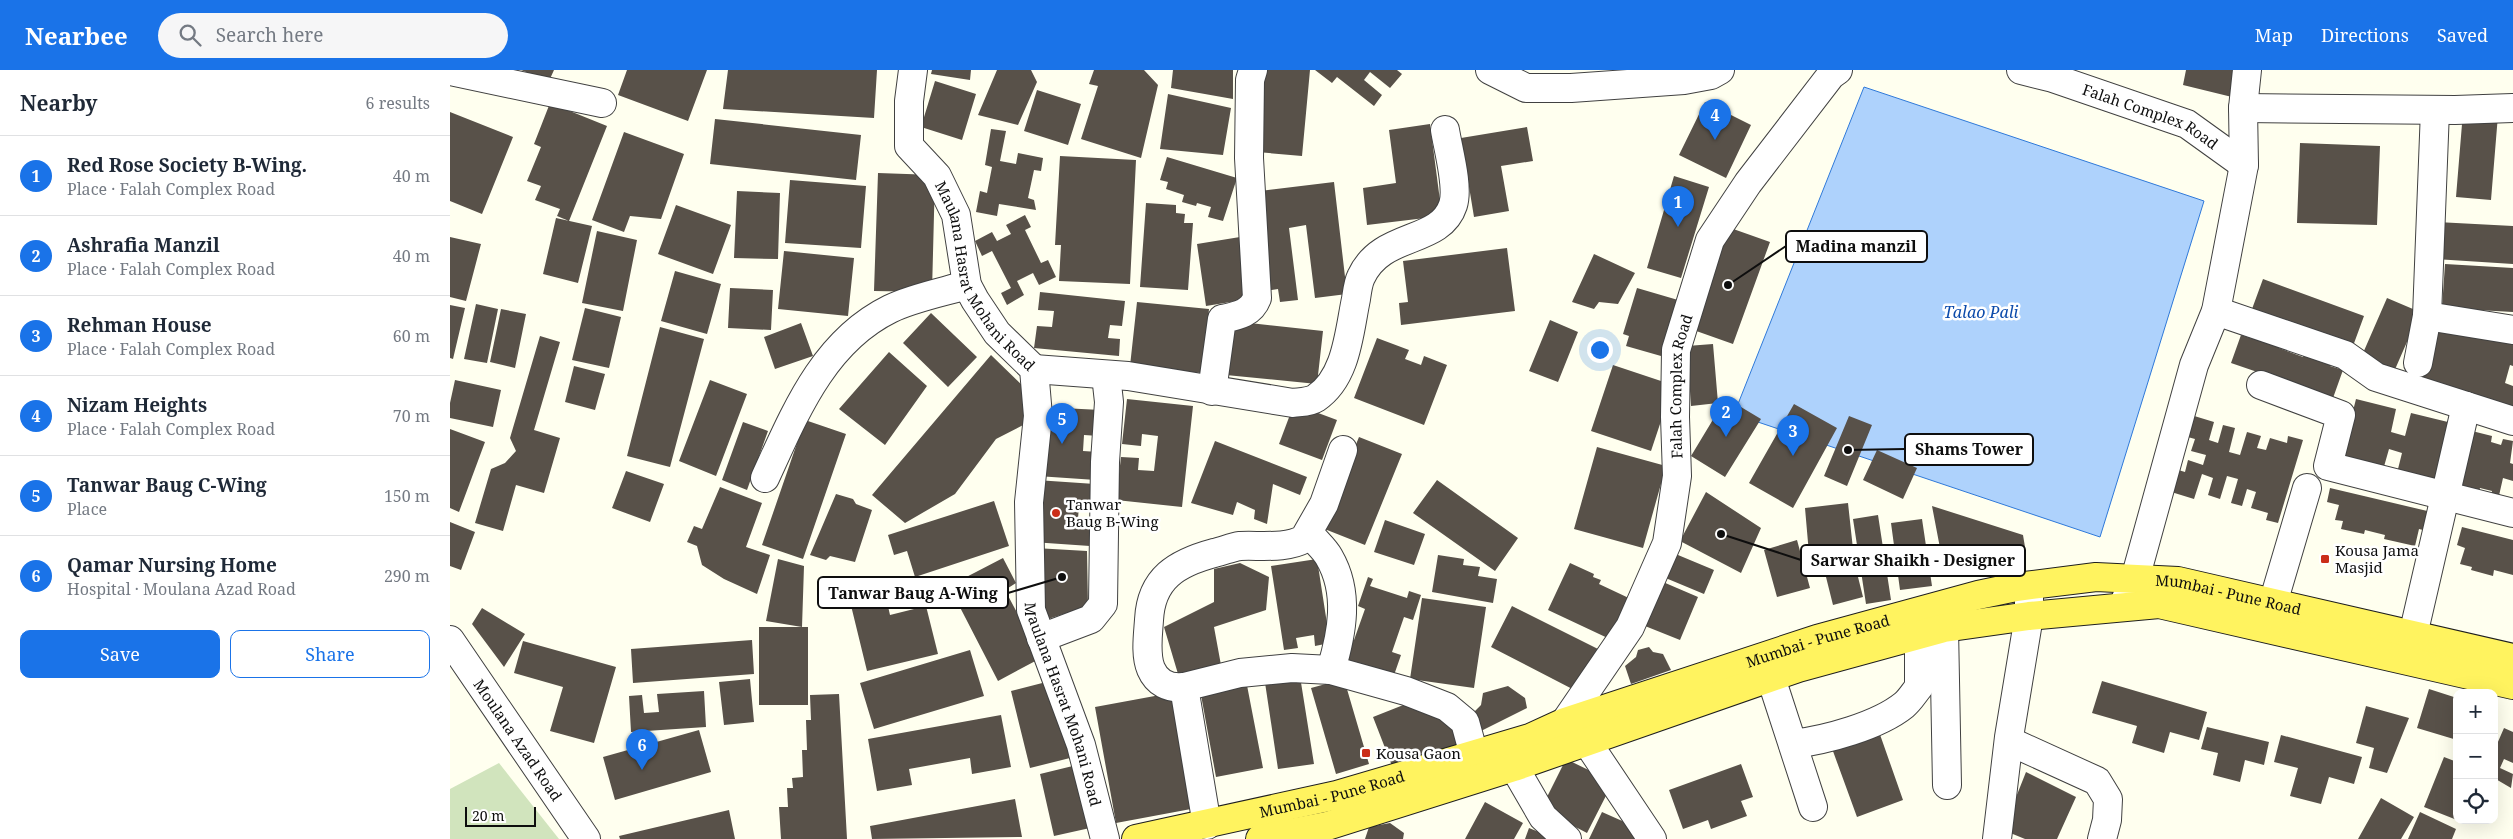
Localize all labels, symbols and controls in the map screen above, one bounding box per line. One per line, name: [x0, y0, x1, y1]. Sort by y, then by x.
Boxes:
search box: [158, 13, 508, 58]
text: Nearbee: [25, 19, 128, 52]
icon: search: [176, 21, 204, 49]
text: Search here: [216, 22, 323, 48]
text: Map: [2255, 23, 2293, 47]
text: Directions: [2321, 23, 2409, 47]
text: Saved: [2437, 23, 2488, 47]
street label: Falah Complex Road: [2080, 79, 2222, 153]
text: Nearby: [20, 89, 98, 117]
text: 6 results: [366, 92, 430, 114]
pin: 4: [1699, 99, 1731, 140]
text: Red Rose Society B-Wing.: [67, 152, 307, 178]
text: 1: [31, 165, 41, 187]
text: 40 m: [393, 165, 430, 187]
text: Place · Falah Complex Road: [67, 178, 275, 200]
street label: Maulana Hasrat Mohani Road: [931, 178, 1040, 375]
pin: 1: [1662, 186, 1694, 227]
callout: Madina manzil: [1786, 231, 1927, 262]
text: Ashrafia Manzil: [67, 232, 220, 258]
text: Madina manzil: [1795, 235, 1917, 257]
text: 2: [31, 245, 41, 267]
text: 40 m: [393, 245, 430, 267]
text: Place · Falah Complex Road: [67, 258, 275, 280]
water label: Talao Pali: [1944, 301, 2019, 323]
street label: Falah Complex Road: [1665, 311, 1697, 459]
text: Rehman House: [67, 312, 212, 338]
text: 3: [31, 325, 41, 347]
text: 60 m: [393, 325, 430, 347]
your location: [1587, 337, 1613, 363]
text: Place · Falah Complex Road: [67, 338, 275, 360]
text: Nizam Heights: [67, 392, 207, 418]
pin: 2: [1710, 396, 1742, 437]
pin: 5: [1046, 403, 1078, 444]
text: 4: [31, 405, 41, 427]
text: 70 m: [393, 405, 430, 427]
pin: 3: [1777, 415, 1809, 456]
text: Place · Falah Complex Road: [67, 418, 275, 440]
callout: Shams Tower: [1905, 434, 2033, 465]
text: Shams Tower: [1915, 438, 2024, 460]
text: Tanwar Baug C-Wing: [67, 472, 267, 498]
text: 5: [31, 485, 41, 507]
text: 150 m: [384, 485, 430, 507]
place label: Tanwar Baug B-Wing: [1066, 494, 1158, 531]
text: Place: [67, 498, 107, 520]
marker: Tanwar Baug B-Wing: [1050, 507, 1062, 519]
place label: Kousa Jama Masjid: [2335, 540, 2419, 577]
callout: Sarwar Shaikh - Designer: [1801, 545, 2025, 576]
text: Sarwar Shaikh - Designer: [1811, 549, 2016, 571]
text: Qamar Nursing Home: [67, 552, 277, 578]
marker: Kousa Jama Masjid: [2319, 553, 2331, 565]
text: 6: [31, 565, 41, 587]
text: 290 m: [384, 565, 430, 587]
street label: Mumbai - Pune Road: [2155, 570, 2303, 619]
callout: Tanwar Baug A-Wing: [818, 577, 1008, 608]
text: Hospital · Moulana Azad Road: [67, 578, 296, 600]
text: Tanwar Baug A-Wing: [828, 582, 998, 604]
street label: Maulana Hasrat Mohani Road: [1021, 602, 1106, 808]
street label: Mumbai - Pune Road: [1743, 610, 1892, 672]
button: Save: [20, 630, 220, 678]
button: Share: [230, 630, 430, 678]
street label: Moulana Azad Road: [470, 675, 567, 805]
map controls: [2453, 689, 2498, 824]
button: +: [2453, 689, 2498, 734]
pin: 6: [626, 729, 658, 770]
button: −: [2453, 734, 2498, 779]
place label: Kousa Gaon: [1376, 743, 1461, 763]
marker: Kousa Gaon: [1360, 747, 1372, 759]
street label: Mumbai - Pune Road: [1257, 766, 1407, 822]
button: locate: [2453, 779, 2498, 824]
scale bar: [465, 804, 536, 827]
text: 20 m: [472, 806, 505, 825]

